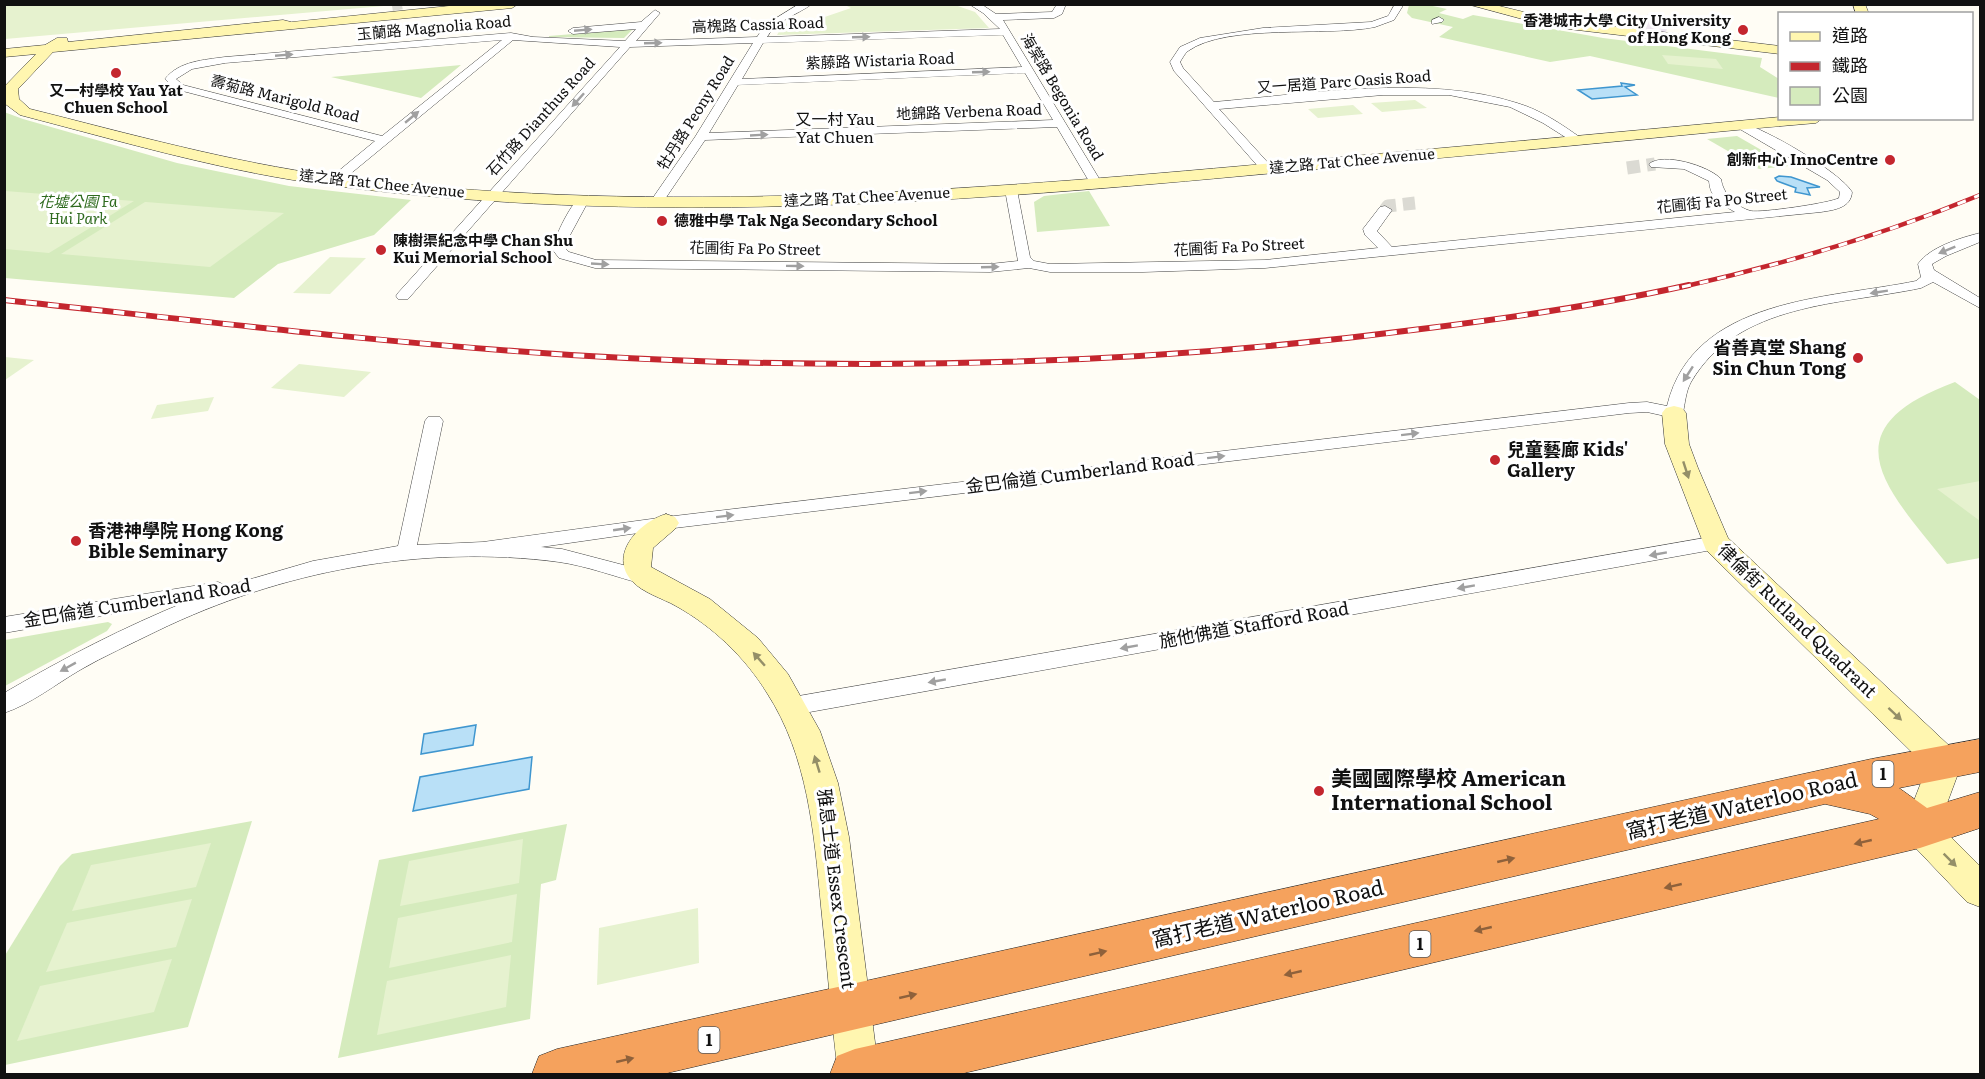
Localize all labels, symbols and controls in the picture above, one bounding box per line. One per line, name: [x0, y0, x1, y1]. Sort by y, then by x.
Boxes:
street label: 玉蘭路 Magnolia Road: [356, 8, 512, 45]
place label: 香港城市大學 City University of Hong Kong: [1523, 8, 1732, 48]
street label: 高槐路 Cassia Road: [691, 10, 824, 37]
legend: [1778, 12, 1973, 120]
text: 道路: [1832, 21, 1868, 48]
marker: 香港城市大學 City University of Hong Kong: [1736, 23, 1750, 37]
one-way arrow: [573, 25, 592, 35]
street label: 海棠路 Begonia Road: [1016, 28, 1110, 164]
one-way arrow: [851, 32, 870, 42]
one-way arrow: [643, 38, 662, 48]
street label: 紫藤路 Wistaria Road: [805, 45, 955, 74]
one-way arrow: [274, 50, 293, 60]
street label: 石竹路 Dianthus Road: [480, 51, 600, 181]
street label: 牡丹路 Peony Road: [650, 51, 739, 174]
text: 鐵路: [1832, 51, 1868, 78]
street label: 又一居道 Parc Oasis Road: [1256, 63, 1432, 98]
marker: 又一村學校 Yau Yat Chuen School: [109, 66, 123, 80]
one-way arrow: [972, 67, 991, 76]
street label: 壽菊路 Marigold Road: [208, 68, 362, 127]
place label: 又一村學校 Yau Yat Chuen School: [49, 78, 183, 118]
text: 公園: [1832, 81, 1868, 108]
one-way arrow: [572, 92, 585, 107]
street label: 地錦路 Verbena Road: [896, 96, 1042, 125]
district label: 又一村 Yau Yat Chuen: [795, 106, 875, 148]
one-way arrow: [404, 111, 420, 124]
one-way arrow: [750, 131, 769, 140]
street label: 達之路 Tat Chee Avenue: [1268, 141, 1436, 178]
place label: 創新中心 InnoCentre: [1727, 147, 1878, 170]
marker: 創新中心 InnoCentre: [1883, 153, 1897, 167]
street label: 達之路 Tat Chee Avenue: [298, 162, 466, 203]
street label: 達之路 Tat Chee Avenue: [783, 180, 951, 211]
street label: 花圃街 Fa Po Street: [1655, 181, 1788, 218]
park label: 花墟公園 Fa Hui Park: [38, 189, 118, 229]
place label: 德雅中學 Tak Nga Secondary School: [674, 208, 938, 231]
marker: 德雅中學 Tak Nga Secondary School: [655, 214, 669, 228]
place label: 陳樹渠紀念中學 Chan Shu Kui Memorial School: [393, 228, 573, 268]
street label: 花圃街 Fa Po Street: [1173, 231, 1305, 260]
street label: 花圃街 Fa Po Street: [689, 235, 821, 260]
marker: 陳樹渠紀念中學 Chan Shu Kui Memorial School: [374, 243, 388, 257]
one-way arrow: [1938, 246, 1956, 255]
one-way arrow: [591, 259, 610, 268]
one-way arrow: [786, 261, 805, 271]
one-way arrow: [981, 263, 1000, 272]
one-way arrow: [1869, 288, 1888, 297]
place label: 省善真堂 Shang Sin Chun Tong: [1712, 333, 1847, 381]
marker: 省善真堂 Shang Sin Chun Tong: [1851, 351, 1865, 365]
one-way arrow: [1682, 366, 1694, 382]
one-way arrow: [1400, 429, 1419, 439]
place label: 兒童藝廊 Kids' Gallery: [1507, 435, 1628, 483]
street label: 金巴倫道 Cumberland Road: [964, 444, 1196, 499]
one-way arrow: [1207, 452, 1226, 462]
marker: 兒童藝廊 Kids' Gallery: [1488, 453, 1502, 467]
one-way arrow: [1681, 461, 1691, 479]
one-way arrow: [909, 488, 928, 497]
one-way arrow: [715, 511, 734, 520]
place label: 香港神學院 Hong Kong Bible Seminary: [88, 516, 284, 564]
one-way arrow: [612, 524, 631, 533]
marker: 香港神學院 Hong Kong Bible Seminary: [69, 534, 83, 548]
street label: 律倫街 Rutland Quadrant: [1712, 536, 1884, 704]
one-way arrow: [1648, 549, 1667, 558]
street label: 金巴倫道 Cumberland Road: [21, 570, 253, 633]
one-way arrow: [1456, 583, 1475, 592]
street label: 施他佛道 Stafford Road: [1156, 593, 1351, 654]
one-way arrow: [1120, 643, 1139, 652]
one-way arrow: [753, 652, 766, 667]
one-way arrow: [59, 661, 76, 671]
one-way arrow: [928, 677, 947, 686]
one-way arrow: [1887, 707, 1901, 721]
one-way arrow: [812, 755, 821, 773]
place label: 美國國際學校 American International School: [1331, 761, 1566, 816]
road number: 1: [1872, 761, 1894, 787]
street label: 窩打老道 Waterloo Road: [1623, 762, 1860, 845]
marker: 美國國際學校 American International School: [1312, 784, 1326, 798]
street label: 雅息士道 Essex Crescent: [812, 787, 863, 991]
one-way arrow: [1854, 838, 1873, 848]
one-way arrow: [1943, 852, 1957, 866]
one-way arrow: [1497, 855, 1516, 864]
street label: 窩打老道 Waterloo Road: [1149, 870, 1386, 953]
one-way arrow: [1664, 882, 1683, 891]
one-way arrow: [1474, 925, 1492, 935]
road number: 1: [1410, 931, 1430, 957]
one-way arrow: [1089, 947, 1107, 957]
one-way arrow: [1283, 969, 1302, 978]
one-way arrow: [899, 990, 917, 1000]
road number: 1: [698, 1027, 720, 1053]
one-way arrow: [616, 1054, 634, 1064]

